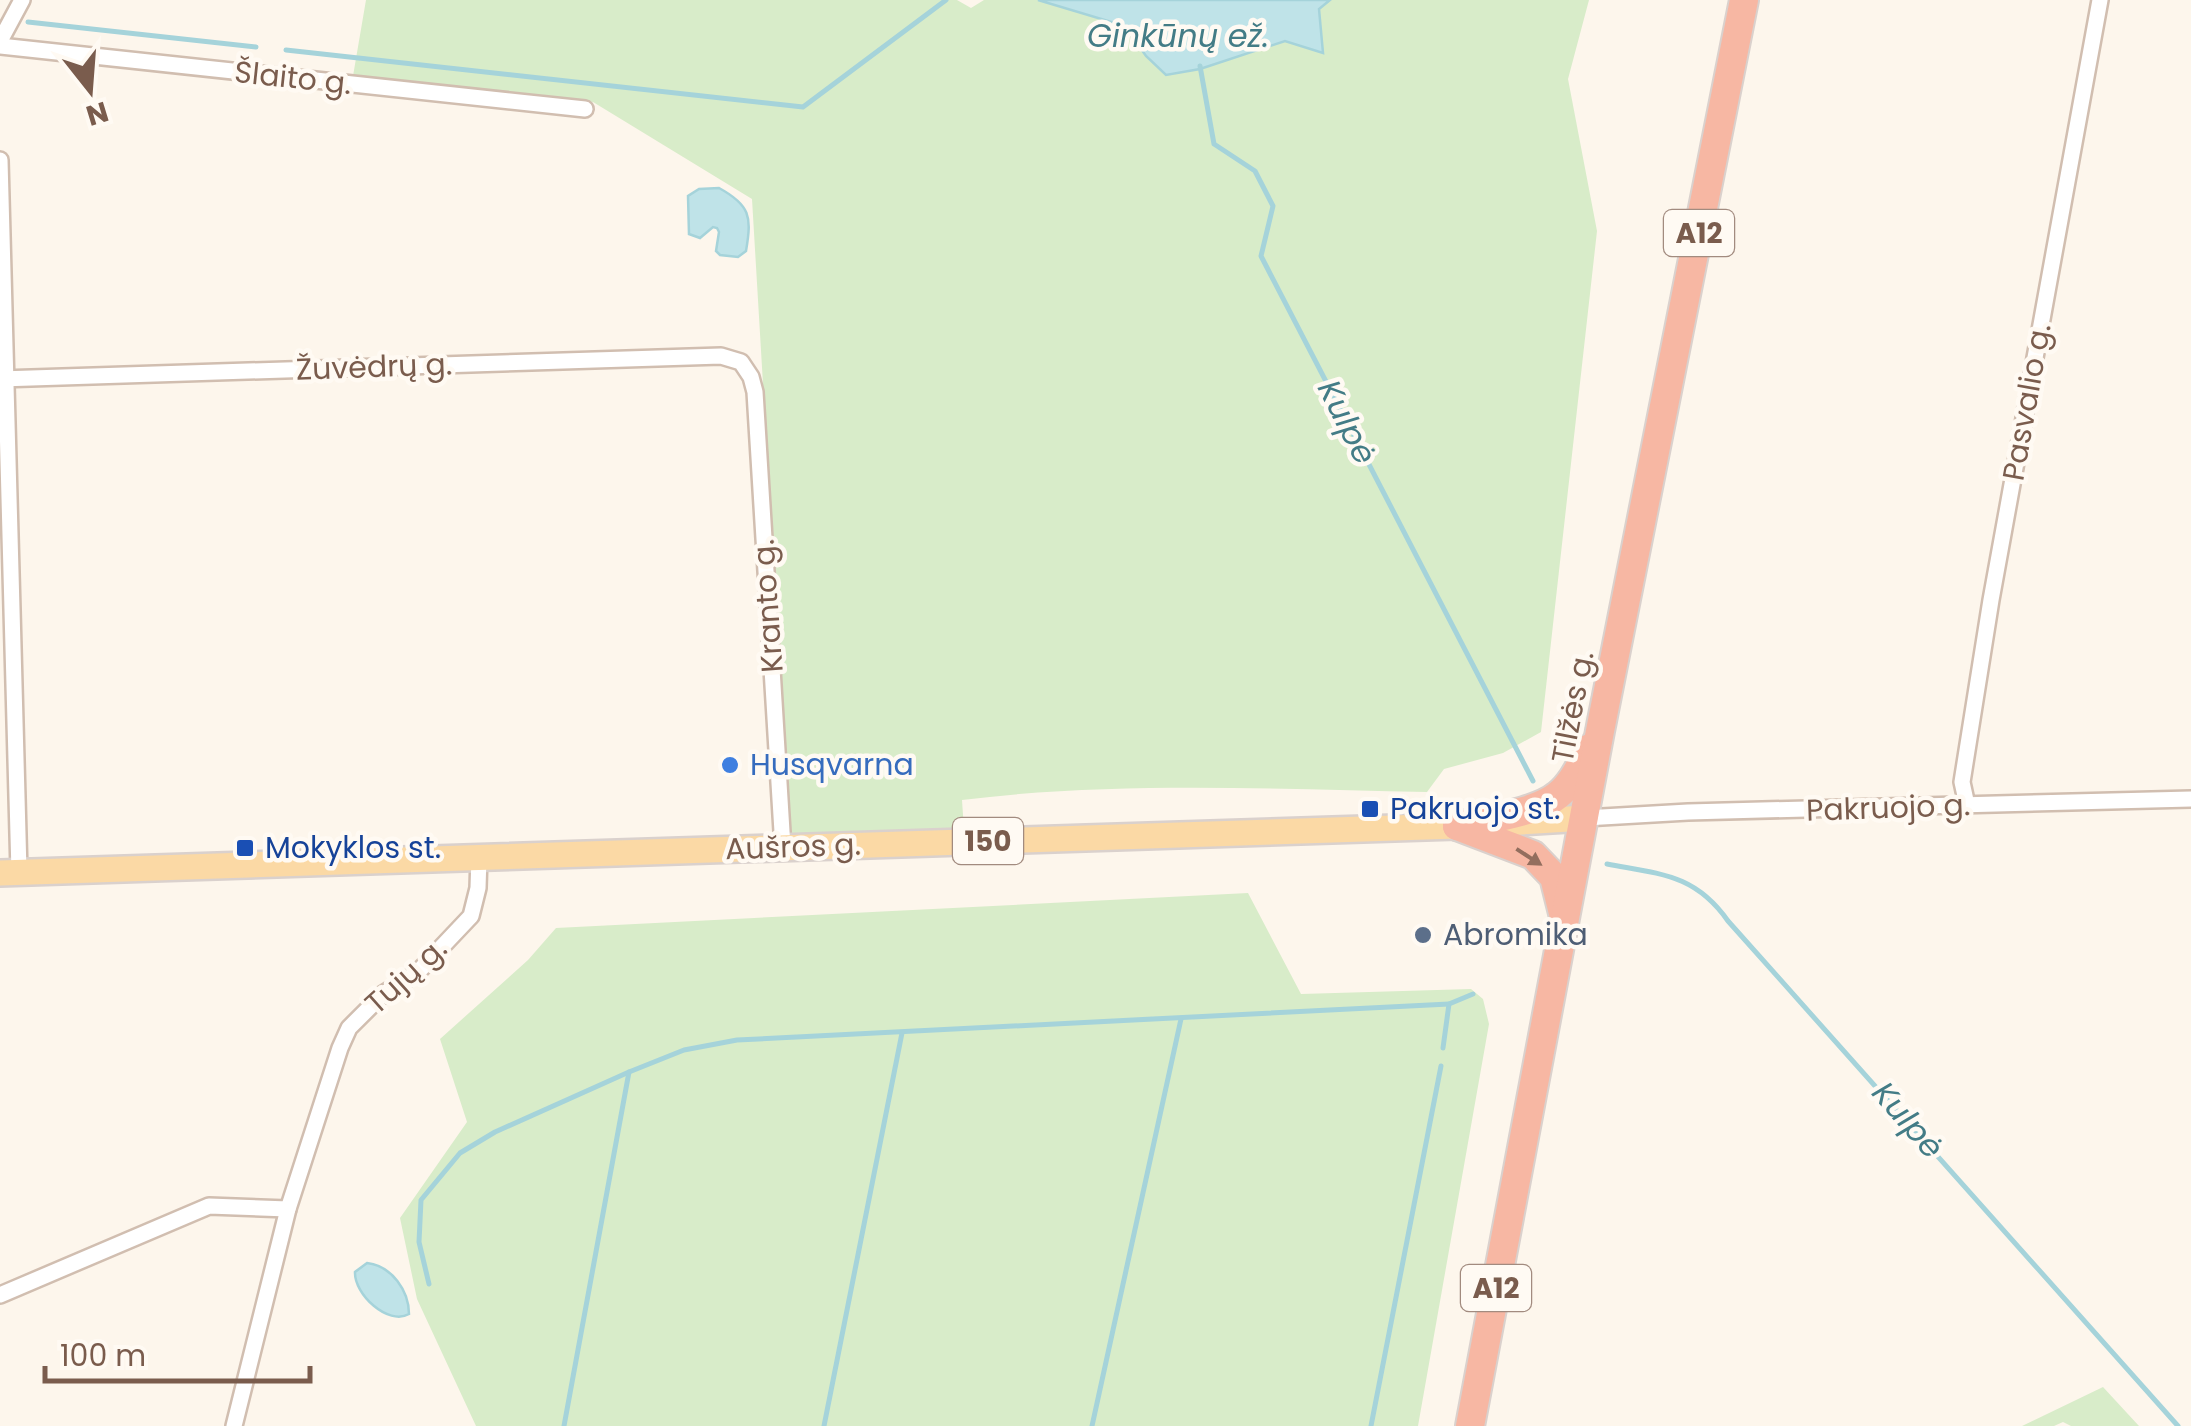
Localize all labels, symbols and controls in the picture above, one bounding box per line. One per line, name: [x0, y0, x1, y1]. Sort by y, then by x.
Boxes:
water label: Ginkūnų ež.: [1087, 13, 1269, 58]
north arrow: [40, 40, 140, 140]
street label: Šlaito g.: [232, 50, 354, 105]
text: N: [81, 92, 113, 135]
road number: A12: [1664, 210, 1734, 256]
street label: Pasvalio g.: [1992, 320, 2061, 484]
street label: Žuvėdrų g.: [295, 342, 453, 391]
water label: Kulpė: [1307, 372, 1388, 472]
street label: Kranto g.: [741, 538, 794, 674]
street label: Tilžės g.: [1541, 647, 1604, 767]
place label: Husqvarna: [750, 743, 914, 786]
marker: Husqvarna: [719, 754, 741, 776]
street label: Pakruojo g.: [1805, 783, 1971, 832]
place label: Pakruojo st.: [1390, 787, 1560, 830]
marker: Pakruojo st.: [1359, 798, 1381, 820]
road number: 150: [953, 818, 1023, 864]
street label: Aušros g.: [724, 823, 862, 870]
place label: Mokyklos st.: [265, 826, 441, 869]
marker: Mokyklos st.: [234, 837, 256, 859]
one-way arrow: [1515, 847, 1542, 866]
place label: Abromika: [1443, 913, 1588, 956]
marker: Abromika: [1412, 924, 1434, 946]
street label: Tujų g.: [355, 927, 456, 1024]
water label: Kulpė: [1862, 1071, 1955, 1168]
road number: A12: [1461, 1265, 1531, 1311]
scale bar: [45, 1321, 310, 1383]
text: 100 m: [60, 1334, 146, 1377]

